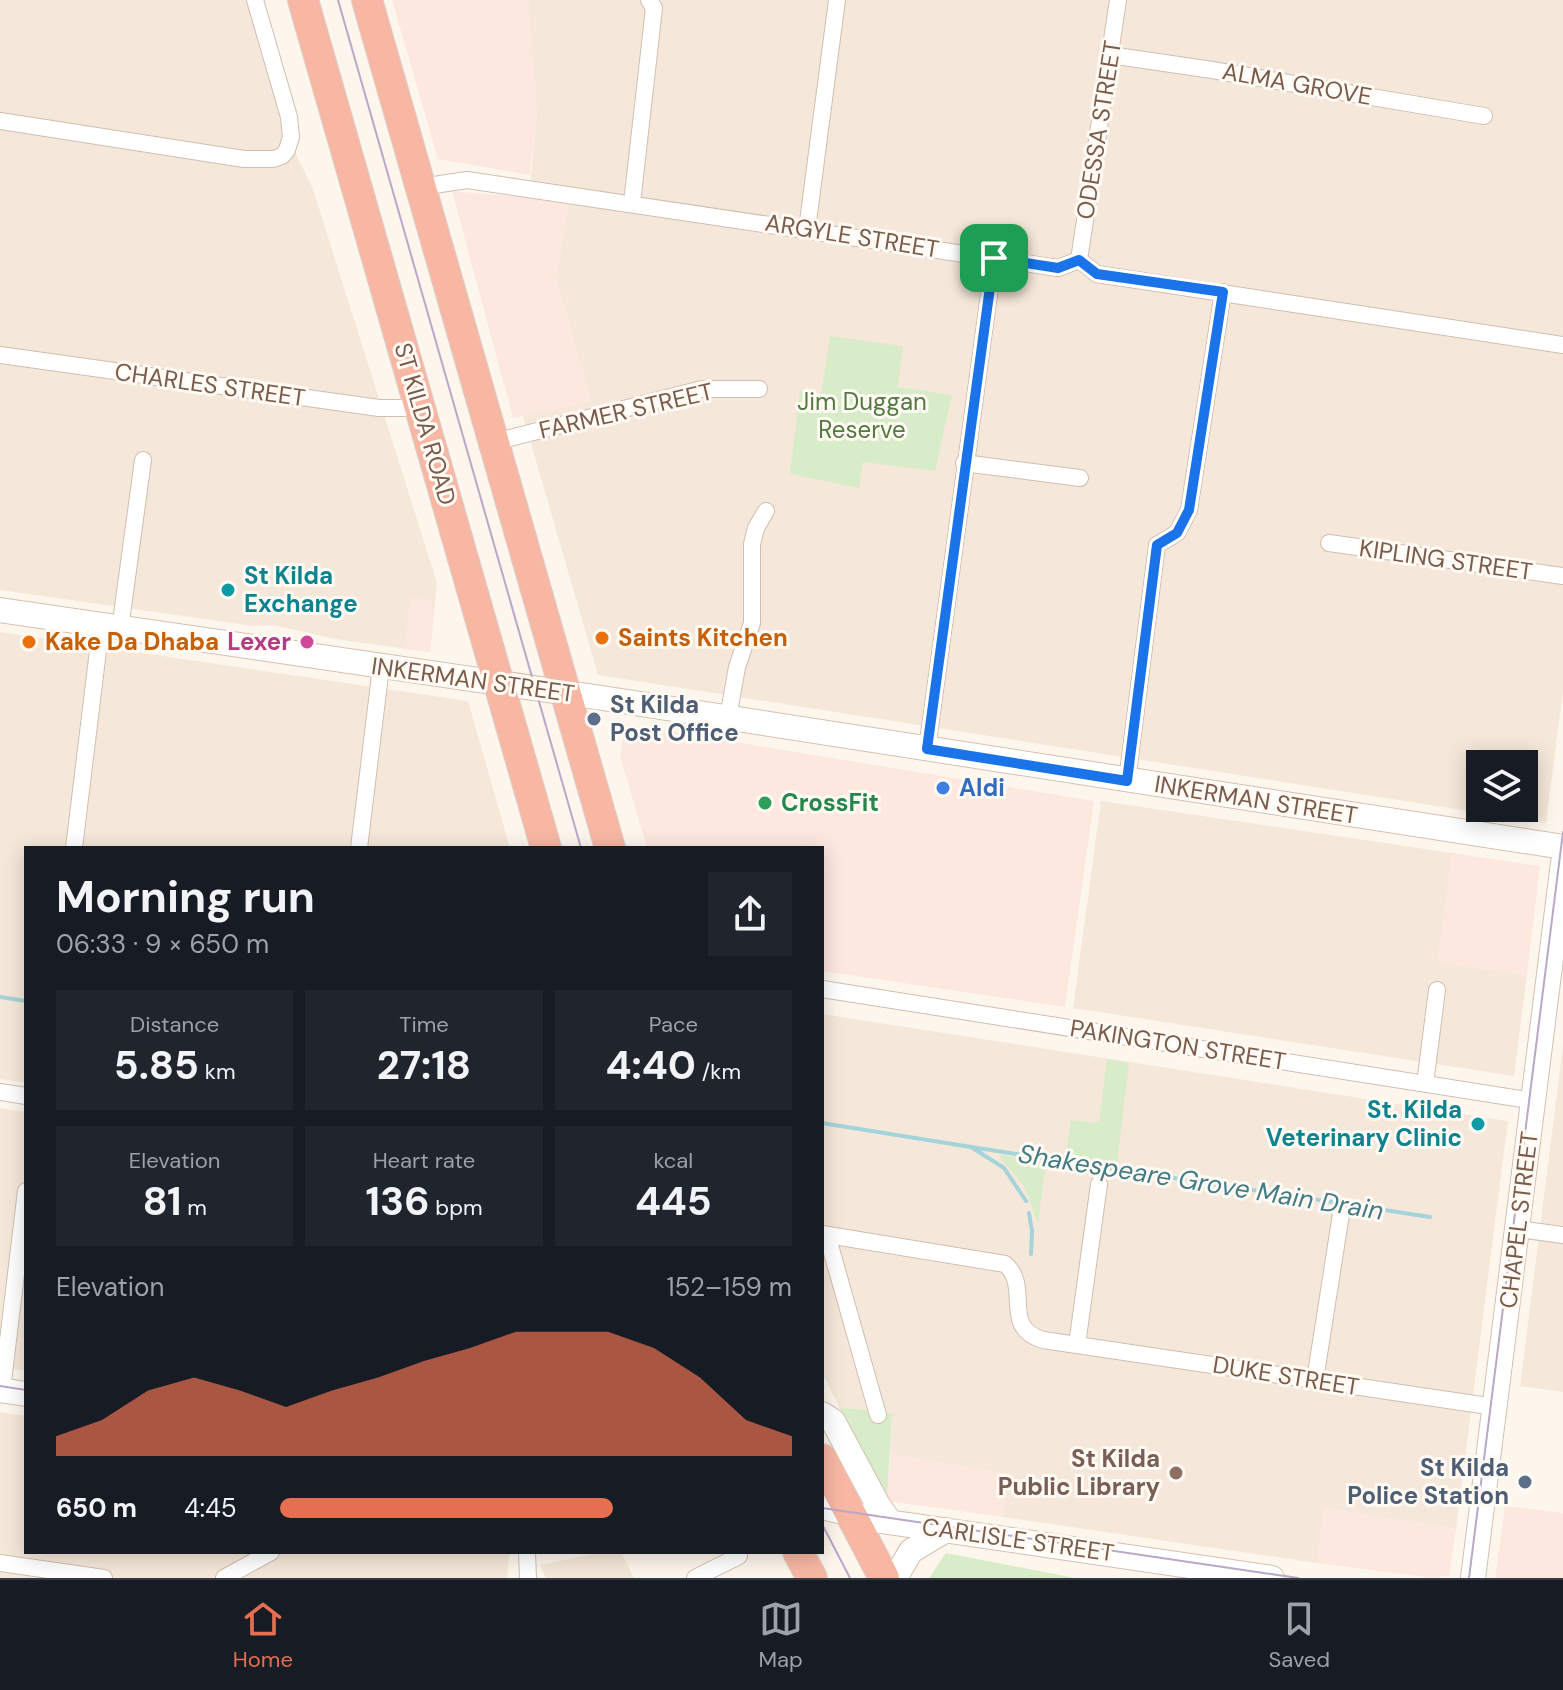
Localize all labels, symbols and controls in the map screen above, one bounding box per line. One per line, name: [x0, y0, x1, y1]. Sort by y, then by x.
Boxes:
street label: ODESSA STREET: [1069, 38, 1128, 222]
street label: ALMA GROVE: [1220, 55, 1374, 112]
street label: ARGYLE STREET: [763, 206, 941, 265]
pin: [960, 224, 1028, 292]
icon: arrive: [972, 236, 1016, 280]
street label: ST KILDA ROAD: [388, 339, 463, 509]
street label: CHARLES STREET: [113, 356, 307, 413]
street label: FARMER STREET: [536, 375, 716, 446]
park label: Jim Duggan Reserve: [797, 386, 927, 445]
street label: KIPLING STREET: [1357, 532, 1535, 587]
place label: St Kilda Exchange: [244, 560, 358, 619]
marker: St Kilda Exchange: [219, 581, 237, 599]
place label: Saints Kitchen: [618, 622, 788, 653]
place label: Kake Da Dhaba: [45, 626, 219, 657]
place label: Lexer: [227, 626, 291, 657]
marker: Saints Kitchen: [593, 629, 611, 647]
marker: Kake Da Dhaba: [20, 633, 38, 651]
marker: Lexer: [298, 633, 316, 651]
street label: INKERMAN STREET: [369, 650, 577, 709]
place label: St Kilda Post Office: [610, 689, 739, 748]
marker: St Kilda Post Office: [585, 710, 603, 728]
map controls: [1466, 750, 1538, 822]
button: layers: [1466, 750, 1538, 822]
street label: INKERMAN STREET: [1152, 768, 1360, 831]
place label: Aldi: [959, 772, 1005, 803]
marker: Aldi: [934, 779, 952, 797]
place label: CrossFit: [781, 787, 879, 818]
marker: CrossFit: [756, 794, 774, 812]
text: Morning run: [56, 868, 315, 926]
button: share: [708, 872, 792, 956]
text: 06:33 · 9 × 650 m: [56, 927, 269, 961]
text: Distance: [130, 1010, 219, 1039]
text: Time: [399, 1010, 449, 1039]
text: Pace: [649, 1010, 698, 1039]
street label: PAKINGTON STREET: [1068, 1012, 1288, 1077]
text: 5.85: [114, 1039, 199, 1091]
text: 27:18: [377, 1039, 471, 1091]
text: 4:40: [606, 1039, 696, 1091]
text: km: [199, 1057, 236, 1086]
text: /km: [696, 1057, 741, 1086]
place label: St. Kilda Veterinary Clinic: [1266, 1094, 1462, 1153]
marker: St. Kilda Veterinary Clinic: [1469, 1115, 1487, 1133]
street label: CHAPEL STREET: [1492, 1130, 1545, 1310]
water label: Shakespeare Grove Main Drain: [1016, 1136, 1386, 1228]
text: Elevation: [129, 1146, 221, 1175]
text: Heart rate: [373, 1146, 475, 1175]
text: kcal: [653, 1146, 693, 1175]
text: 81: [142, 1175, 181, 1227]
text: 136: [365, 1175, 430, 1227]
text: 445: [635, 1175, 712, 1227]
text: m: [181, 1193, 207, 1222]
text: bpm: [430, 1193, 483, 1222]
text: Elevation: [56, 1270, 164, 1304]
text: 152–159 m: [666, 1270, 792, 1304]
street label: DUKE STREET: [1211, 1349, 1362, 1402]
place label: St Kilda Public Library: [998, 1443, 1161, 1502]
place label: St Kilda Police Station: [1347, 1452, 1509, 1511]
marker: St Kilda Public Library: [1167, 1464, 1185, 1482]
marker: St Kilda Police Station: [1516, 1473, 1534, 1491]
text: 650 m: [56, 1491, 137, 1525]
text: 4:45: [184, 1491, 237, 1525]
street label: CARLISLE STREET: [920, 1511, 1116, 1568]
tab: Home: [233, 1597, 293, 1674]
tab: Map: [759, 1597, 803, 1674]
tab: Saved: [1268, 1597, 1330, 1674]

